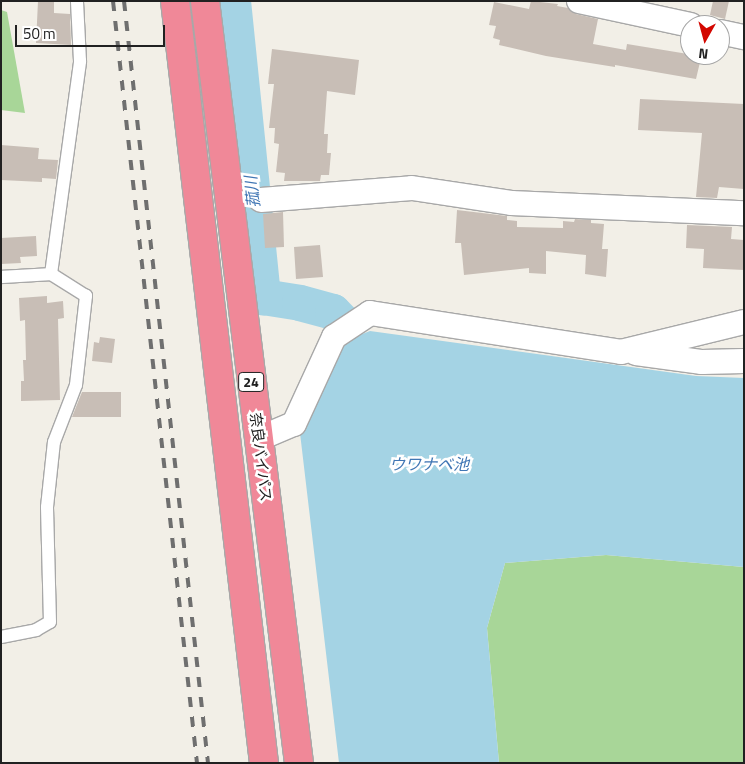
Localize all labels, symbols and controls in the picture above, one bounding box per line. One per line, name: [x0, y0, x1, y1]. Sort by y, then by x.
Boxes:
scale bar: [18, 15, 168, 47]
north arrow: [680, 15, 730, 65]
text: 50 m: [23, 22, 56, 45]
text: N: [697, 43, 709, 65]
water label: 菰川: [241, 175, 263, 209]
road number: 24: [237, 371, 265, 394]
street label: 奈良バイパス: [247, 411, 275, 503]
water label: ウワナベ池: [389, 454, 469, 474]

